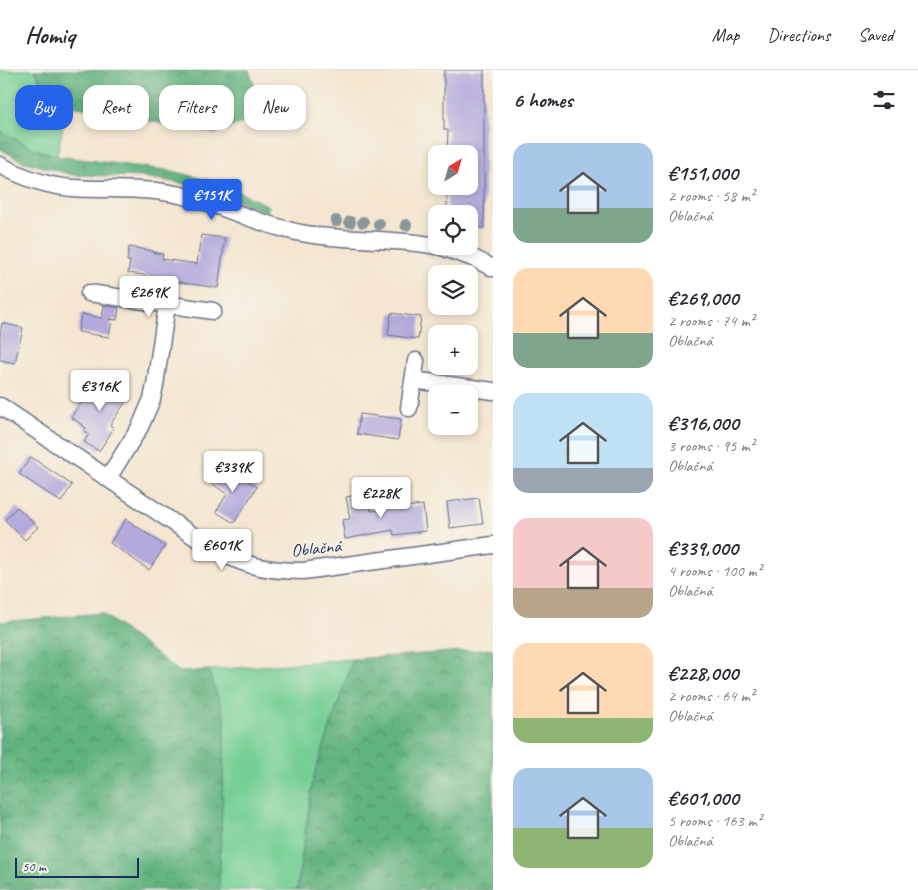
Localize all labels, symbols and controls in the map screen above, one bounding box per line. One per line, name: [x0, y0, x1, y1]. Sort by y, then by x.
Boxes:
text: Homiq: [25, 20, 75, 50]
text: Map: [712, 24, 739, 46]
text: Directions: [767, 24, 830, 46]
text: Saved: [858, 24, 893, 46]
chip: Buy: [15, 85, 73, 130]
chip: Rent: [83, 85, 149, 130]
chip: Filters: [159, 85, 234, 130]
chip: New: [244, 85, 306, 130]
icon: filters: [870, 86, 898, 114]
text: 6 homes: [513, 87, 573, 113]
north arrow: [428, 145, 478, 195]
map controls: [428, 145, 478, 435]
text: €151,000: [668, 160, 738, 186]
icon: home: [553, 163, 613, 223]
pin: €151K: [177, 178, 247, 221]
text: €151K: [194, 185, 230, 205]
text: 2 rooms · 58 m²: [668, 186, 754, 206]
button: locate: [428, 205, 478, 255]
text: Oblačná: [668, 206, 712, 226]
button: layers: [428, 265, 478, 315]
pin: €269K: [114, 276, 184, 318]
text: €269K: [130, 282, 168, 302]
text: €269,000: [668, 285, 739, 311]
icon: home: [553, 288, 613, 348]
text: 2 rooms · 74 m²: [668, 311, 754, 331]
button: +: [428, 325, 478, 375]
text: Oblačná: [668, 331, 712, 351]
pin: €316K: [65, 370, 135, 412]
text: €316K: [81, 376, 119, 396]
button: −: [428, 385, 478, 435]
text: €316,000: [668, 410, 739, 436]
icon: home: [553, 413, 613, 473]
text: 3 rooms · 95 m²: [668, 436, 754, 456]
pin: €339K: [198, 450, 268, 493]
text: Oblačná: [668, 456, 712, 476]
text: €339K: [215, 457, 251, 477]
pin: €228K: [346, 476, 416, 519]
text: €228K: [363, 483, 399, 503]
pin: €601K: [187, 528, 257, 571]
street label: Oblačná: [290, 534, 344, 562]
text: €601K: [203, 535, 241, 555]
text: €339,000: [668, 535, 738, 561]
icon: home: [553, 538, 613, 598]
text: 4 rooms · 100 m²: [668, 561, 762, 581]
text: Oblačná: [668, 581, 712, 601]
text: €228,000: [668, 660, 738, 686]
icon: home: [553, 663, 613, 723]
text: 2 rooms · 64 m²: [668, 686, 754, 706]
text: Oblačná: [668, 706, 712, 726]
text: €601,000: [668, 785, 739, 811]
icon: home: [553, 788, 613, 848]
text: 5 rooms · 163 m²: [668, 811, 762, 831]
text: Oblačná: [668, 831, 712, 851]
scale bar: [15, 855, 139, 878]
text: 50 m: [22, 858, 46, 875]

